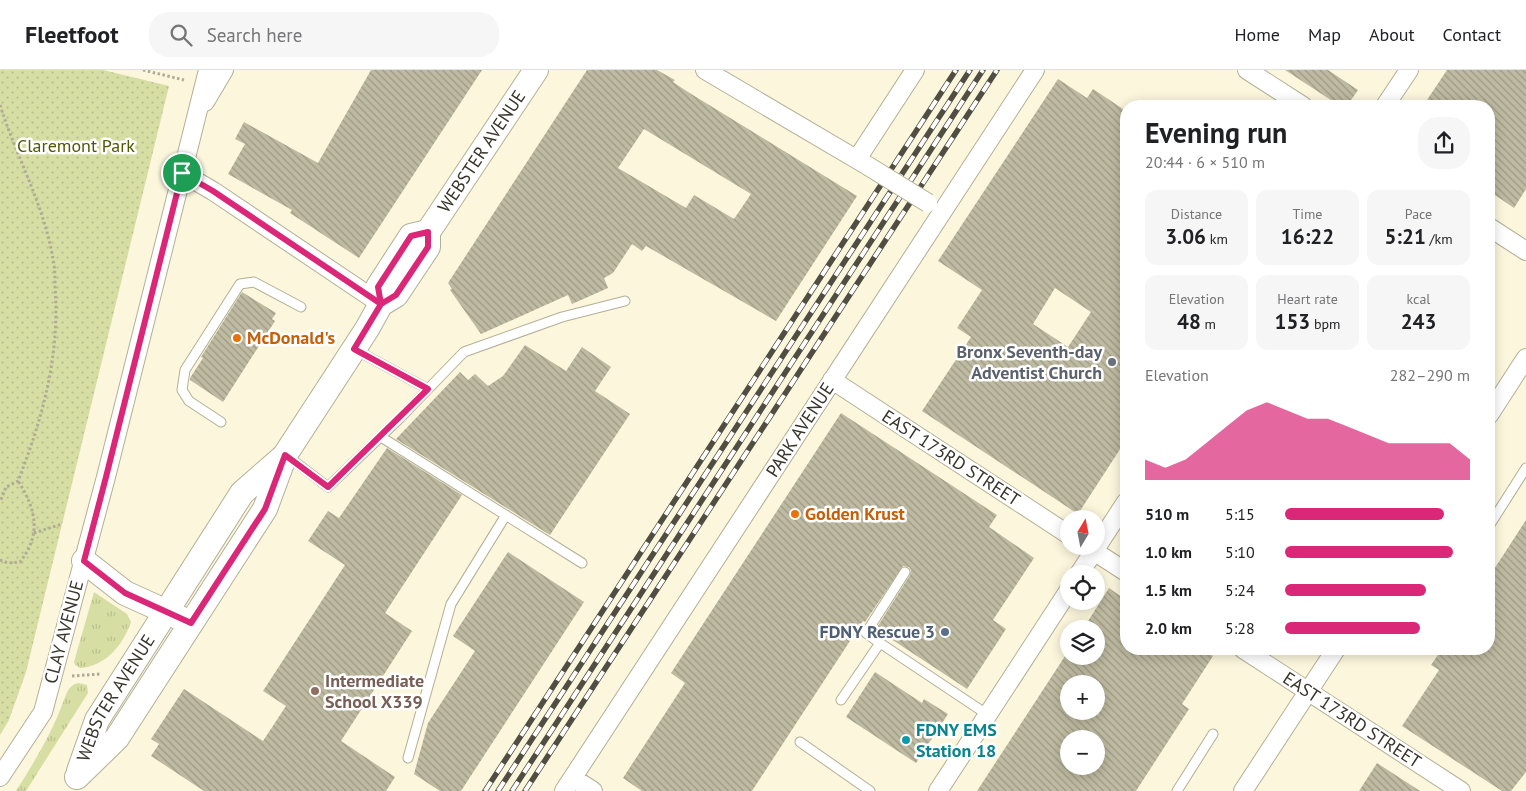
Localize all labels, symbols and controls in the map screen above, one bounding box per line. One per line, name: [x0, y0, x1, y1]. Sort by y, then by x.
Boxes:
search box: [149, 12, 499, 57]
text: Fleetfoot: [25, 19, 119, 50]
icon: search: [167, 21, 195, 49]
text: Search here: [207, 23, 302, 47]
text: Home: [1234, 23, 1280, 46]
text: Map: [1308, 23, 1341, 46]
text: About: [1369, 23, 1415, 46]
text: Contact: [1443, 23, 1501, 46]
street label: WEBSTER AVENUE: [432, 86, 530, 217]
text: Evening run: [1145, 114, 1287, 151]
button: share: [1418, 117, 1470, 169]
park label: Claremont Park: [17, 134, 135, 157]
pin: [161, 152, 203, 194]
text: 20:44 · 6 × 510 m: [1145, 152, 1265, 172]
icon: arrive: [168, 159, 196, 187]
text: Distance: [1171, 205, 1222, 223]
text: Time: [1292, 205, 1323, 223]
text: Pace: [1405, 205, 1432, 223]
text: 3.06: [1165, 223, 1206, 250]
text: 16:22: [1281, 223, 1334, 250]
text: 5:21: [1384, 223, 1426, 250]
text: km: [1206, 230, 1228, 248]
text: /km: [1426, 230, 1453, 248]
text: Elevation: [1169, 290, 1224, 308]
text: Heart rate: [1277, 290, 1338, 308]
text: kcal: [1407, 290, 1430, 308]
text: 48: [1177, 308, 1201, 335]
text: 153: [1275, 308, 1310, 335]
text: 243: [1401, 308, 1436, 335]
text: m: [1201, 315, 1216, 333]
text: bpm: [1310, 315, 1340, 333]
place label: McDonald's: [247, 326, 335, 349]
marker: McDonald's: [231, 332, 243, 344]
place label: Bronx Seventh-day Adventist Church: [956, 340, 1102, 384]
marker: Bronx Seventh-day Adventist Church: [1106, 356, 1118, 368]
text: Elevation: [1145, 365, 1209, 385]
text: 282–290 m: [1390, 365, 1470, 385]
street label: PARK AVENUE: [761, 378, 839, 481]
street label: EAST 173RD STREET: [878, 404, 1025, 511]
place label: Golden Krust: [805, 502, 906, 525]
text: 510 m: [1145, 504, 1189, 524]
text: 5:15: [1225, 504, 1255, 524]
marker: Golden Krust: [789, 508, 801, 520]
north arrow: [1060, 510, 1105, 555]
map controls: [1060, 510, 1105, 775]
text: 1.0 km: [1145, 542, 1192, 562]
text: 5:10: [1225, 542, 1255, 562]
button: locate: [1060, 565, 1105, 610]
street label: CLAY AVENUE: [39, 578, 88, 686]
text: 1.5 km: [1145, 580, 1192, 600]
text: 5:24: [1225, 580, 1255, 600]
text: 2.0 km: [1145, 618, 1192, 638]
text: 5:28: [1225, 618, 1255, 638]
place label: FDNY Rescue 3: [820, 620, 935, 643]
button: layers: [1060, 620, 1105, 665]
marker: FDNY Rescue 3: [939, 626, 951, 638]
street label: WEBSTER AVENUE: [71, 630, 160, 764]
street label: EAST 173RD STREET: [1279, 666, 1426, 773]
place label: Intermediate School X339: [325, 669, 424, 713]
button: +: [1060, 675, 1105, 720]
marker: Intermediate School X339: [309, 685, 321, 697]
place label: FDNY EMS Station 18: [916, 718, 997, 762]
button: −: [1060, 730, 1105, 775]
marker: FDNY EMS Station 18: [900, 734, 912, 746]

